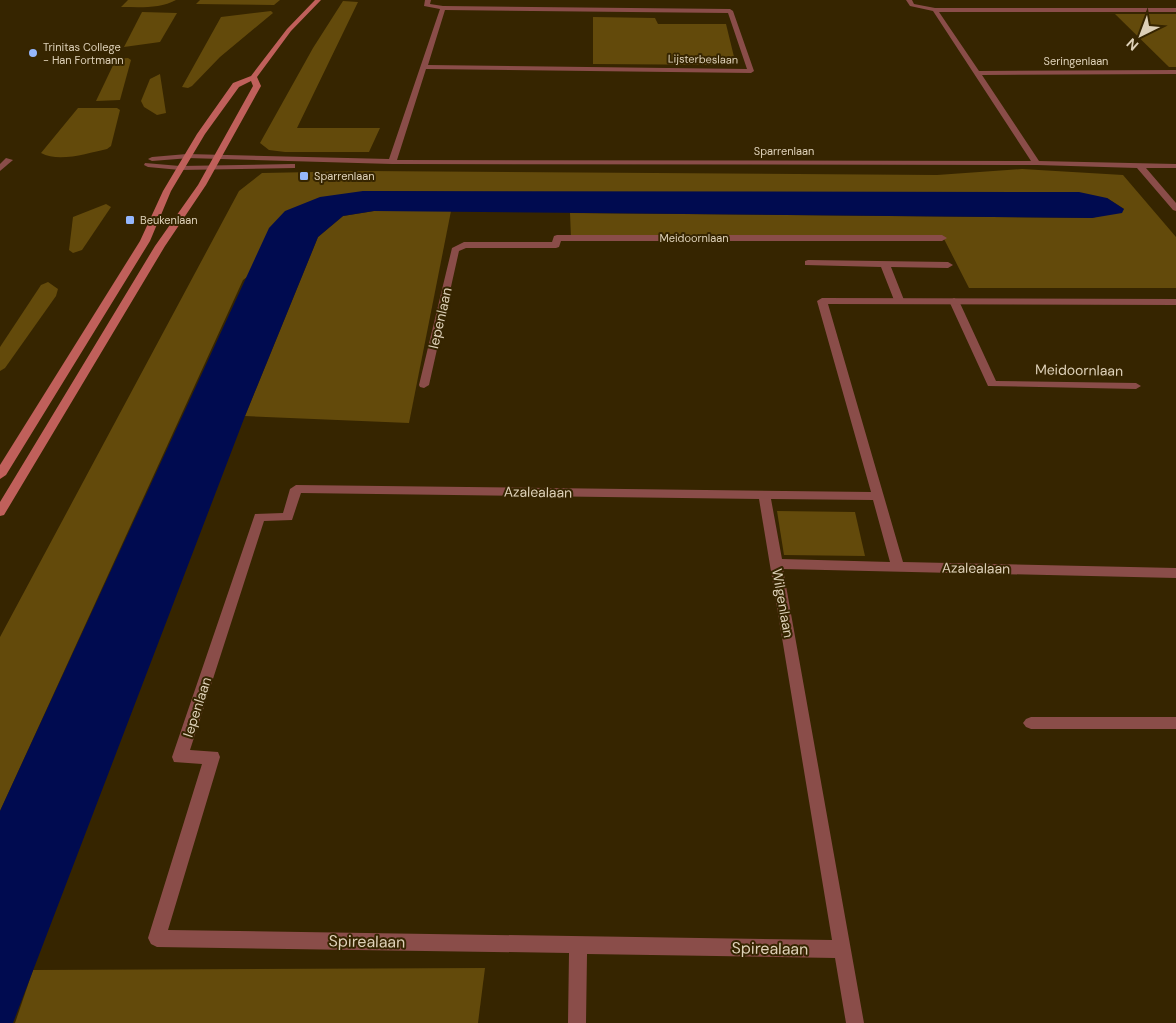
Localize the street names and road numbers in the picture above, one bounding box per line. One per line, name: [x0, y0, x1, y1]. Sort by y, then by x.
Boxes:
street label: Lijsterbeslaan: [668, 51, 738, 67]
street label: Seringenlaan: [1044, 54, 1108, 68]
street label: Sparrenlaan: [754, 144, 814, 158]
street label: Meidoornlaan: [659, 231, 729, 245]
street label: Iepenlaan: [424, 286, 456, 350]
street label: Meidoornlaan: [1035, 360, 1123, 380]
street label: Azalealaan: [504, 482, 572, 502]
street label: Azalealaan: [942, 558, 1010, 578]
street label: Wilgenlaan: [768, 567, 798, 639]
street label: Iepenlaan: [179, 675, 215, 739]
street label: Spirealaan: [328, 930, 406, 953]
street label: Spirealaan: [731, 937, 809, 960]

